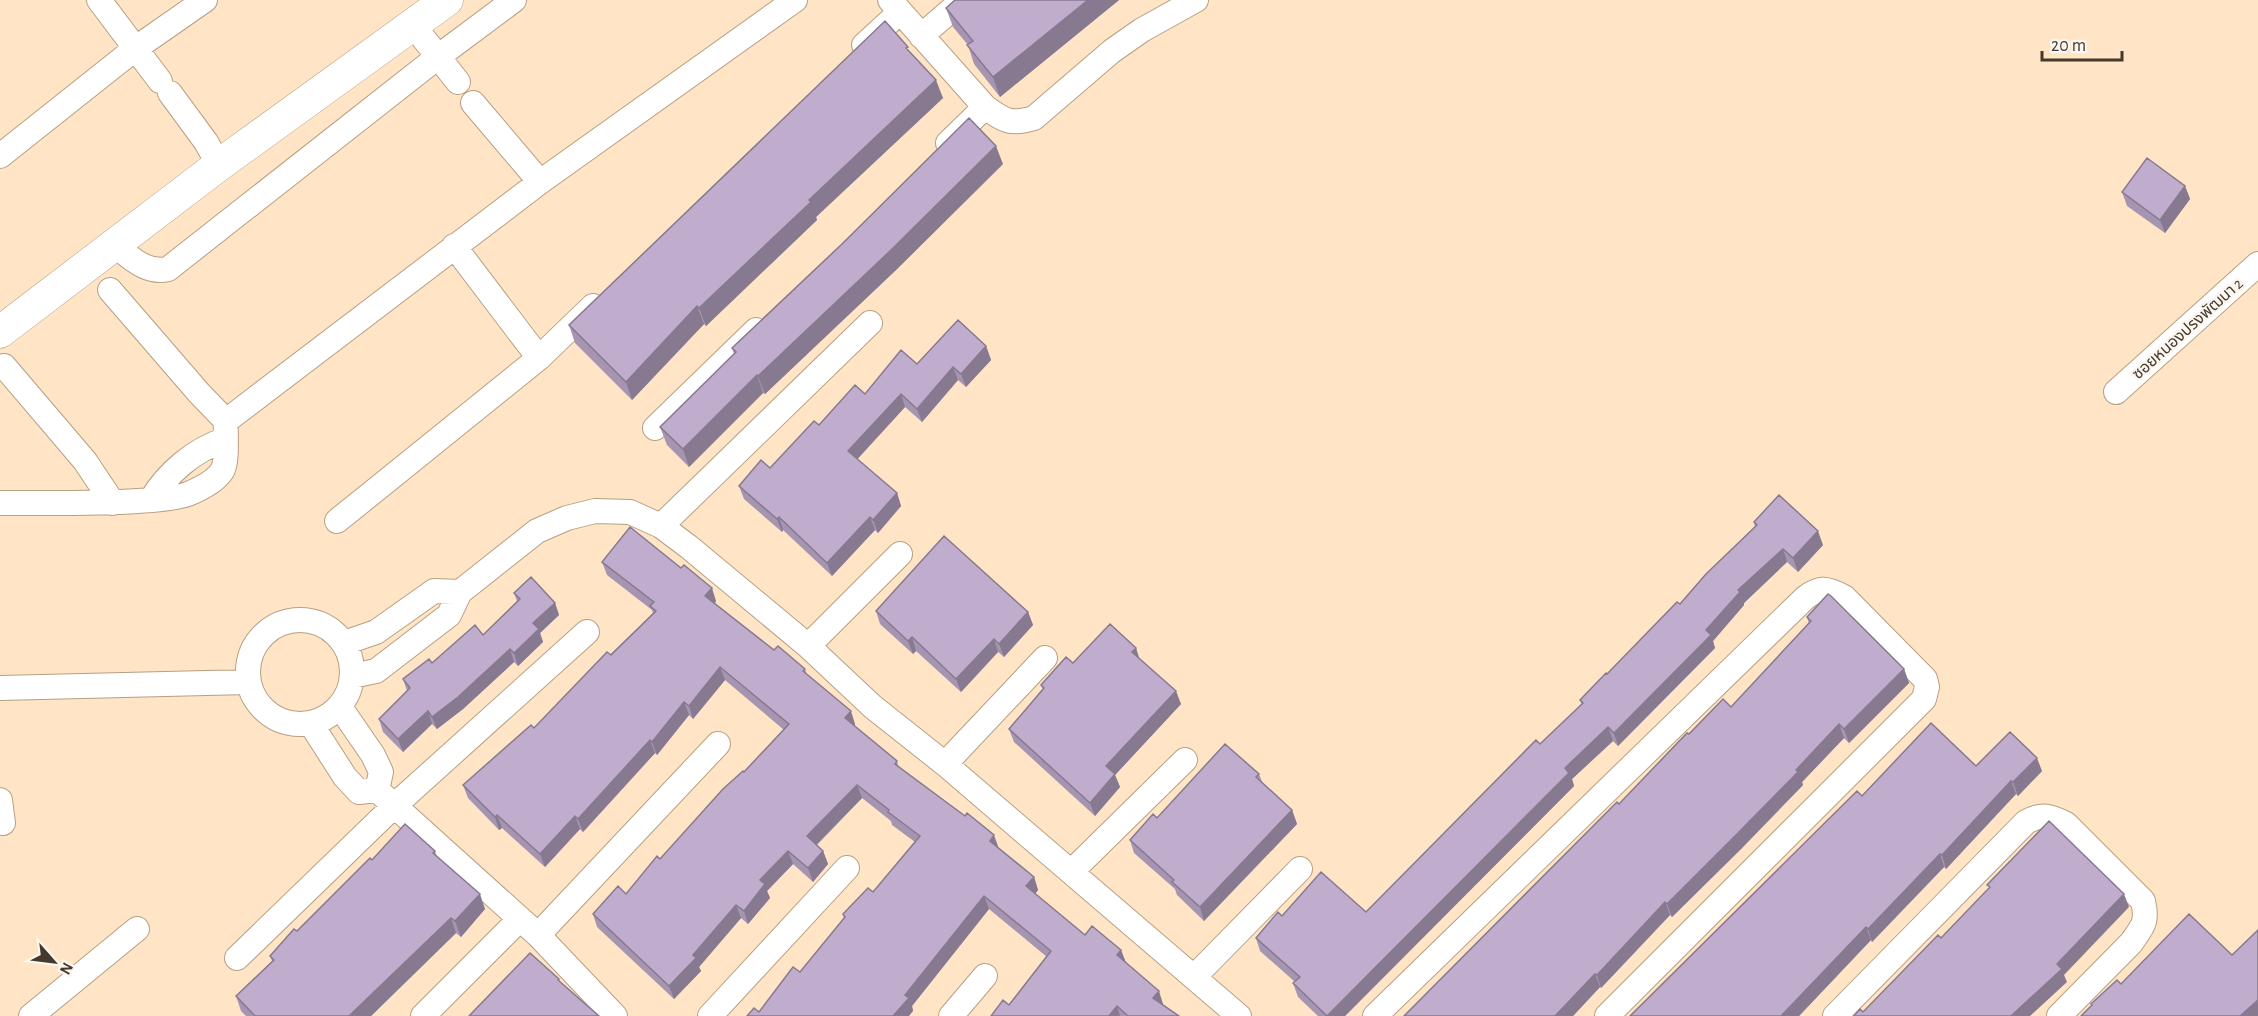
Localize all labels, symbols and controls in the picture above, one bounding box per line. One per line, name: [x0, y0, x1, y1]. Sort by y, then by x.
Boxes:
scale bar: [2042, 24, 2122, 62]
text: 20 m: [2051, 37, 2086, 55]
street label: ซอยหนองปรงพัฒนา 2: [2129, 275, 2246, 382]
north arrow: [24, 932, 84, 992]
text: N: [57, 960, 76, 977]

